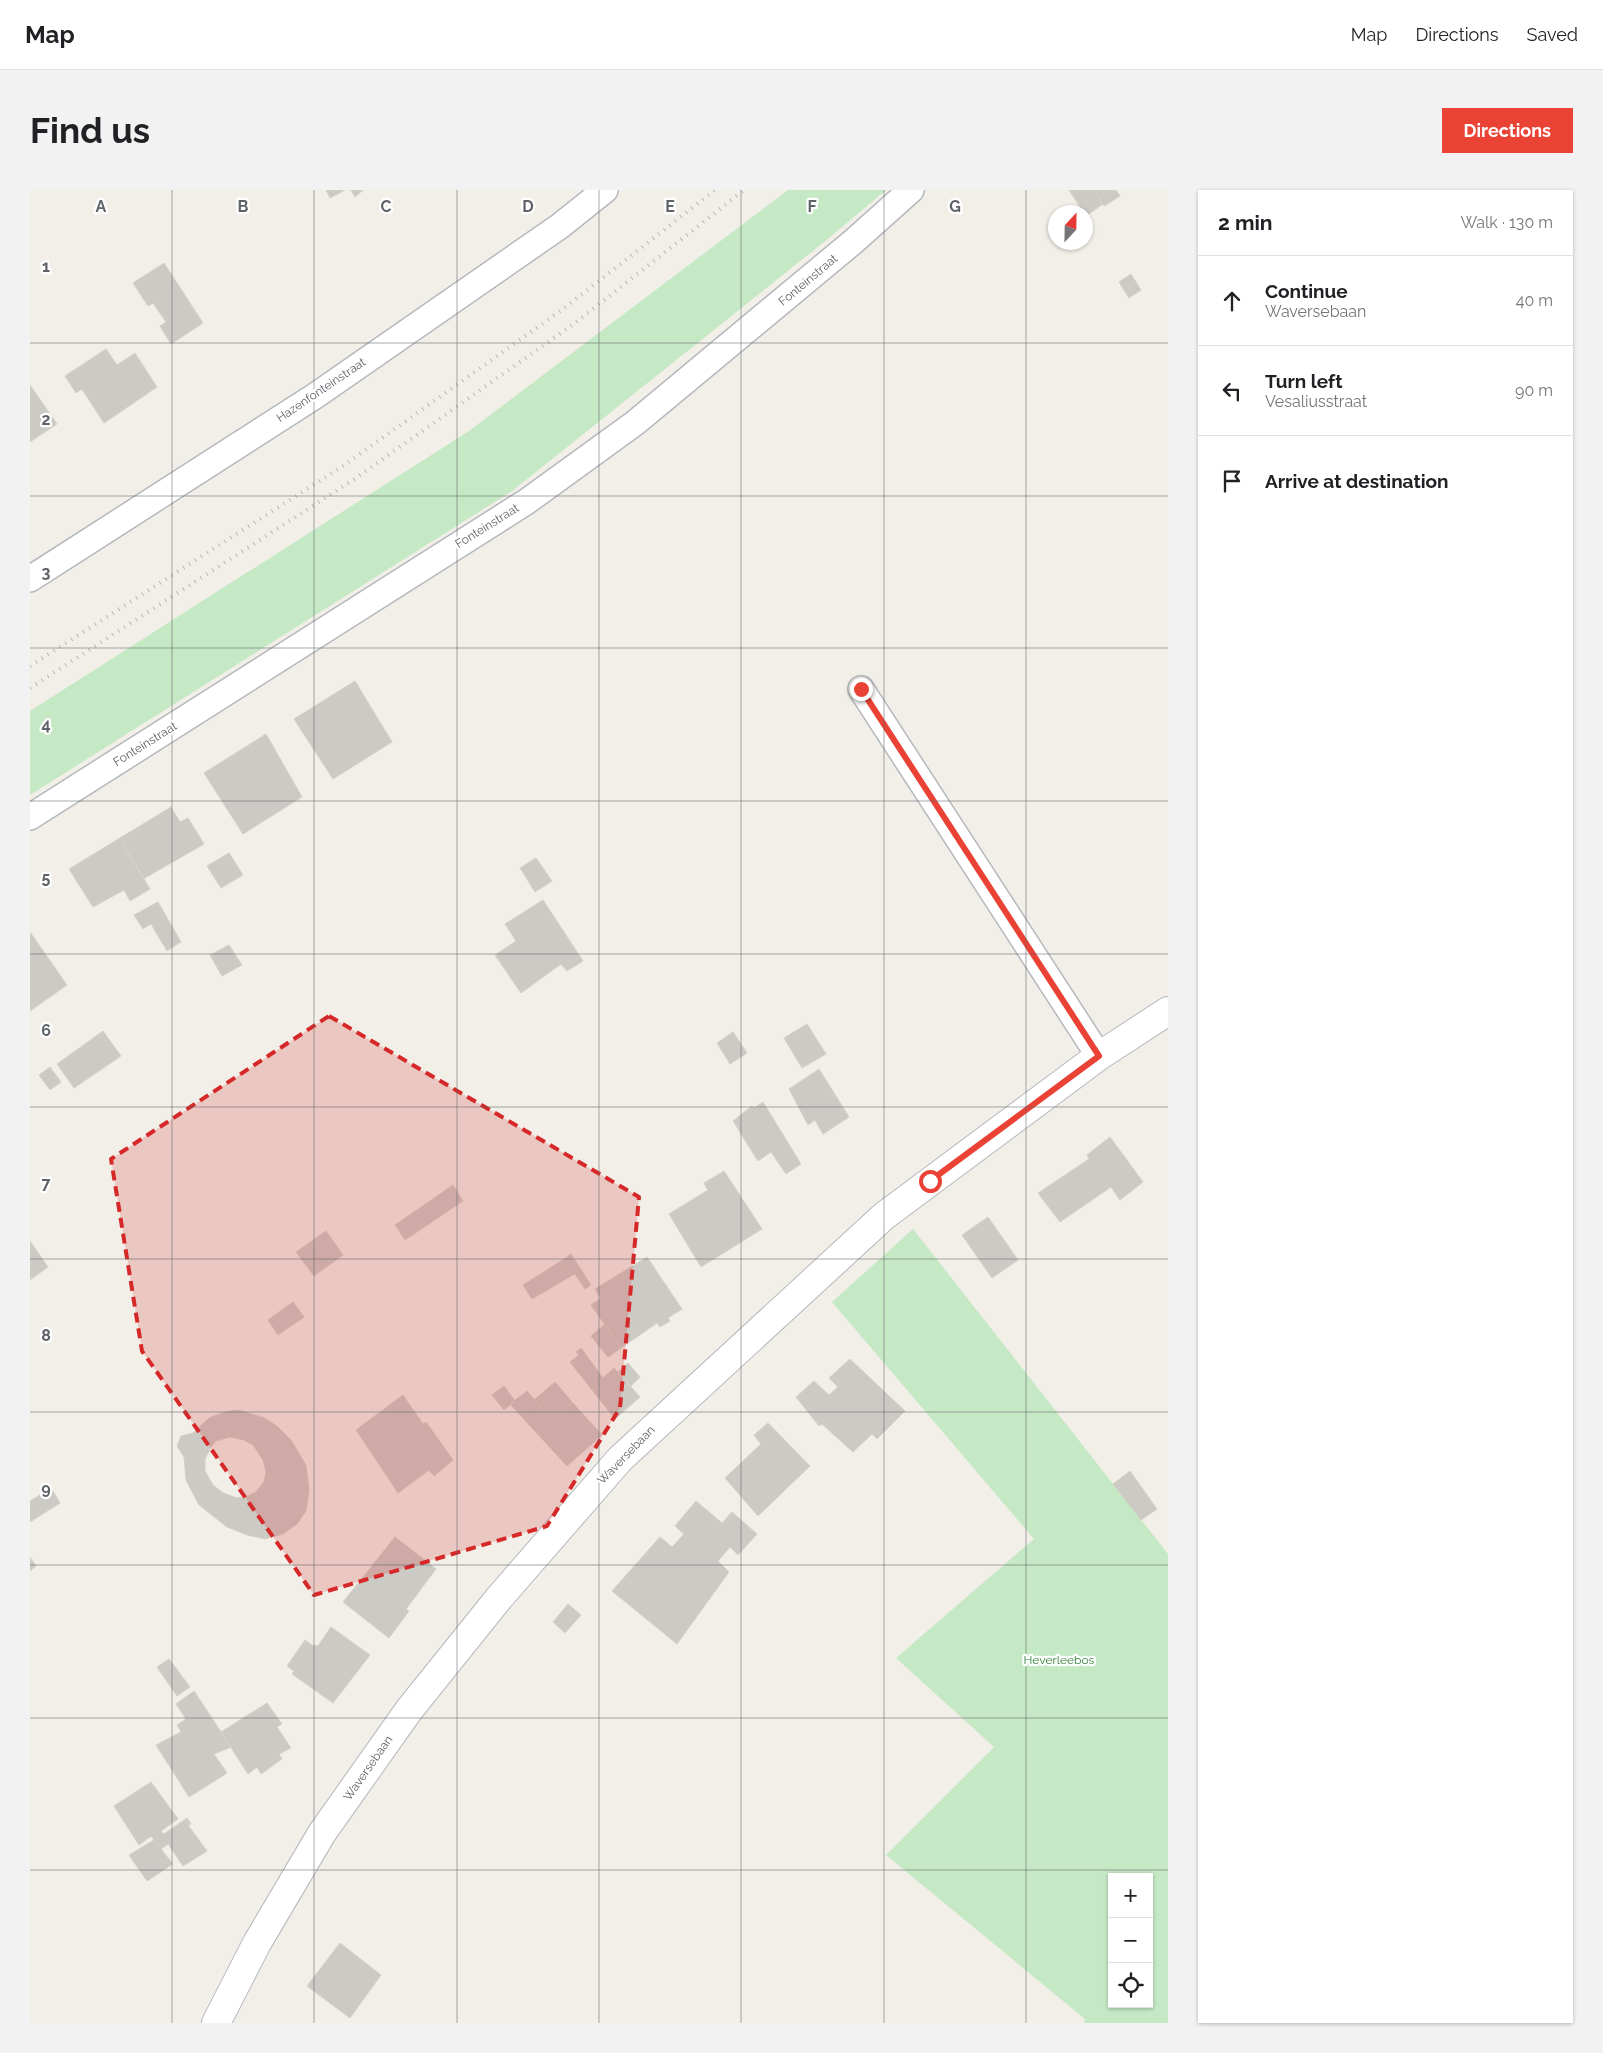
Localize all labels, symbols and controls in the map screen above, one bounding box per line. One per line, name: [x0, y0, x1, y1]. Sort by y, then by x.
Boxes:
text: Map: [25, 20, 75, 49]
text: Map: [1351, 24, 1387, 45]
text: Directions: [1415, 24, 1499, 45]
text: Saved: [1527, 24, 1578, 45]
button: Directions: [1442, 108, 1573, 153]
text: Find us: [30, 110, 150, 151]
text: A: [96, 197, 107, 216]
text: B: [238, 197, 249, 216]
text: C: [381, 197, 392, 216]
text: D: [522, 197, 534, 216]
text: E: [665, 197, 675, 216]
text: F: [807, 197, 817, 216]
text: G: [949, 197, 961, 216]
north arrow: [1048, 205, 1093, 250]
text: 2 min: [1218, 210, 1272, 235]
text: Walk · 130 m: [1460, 213, 1553, 232]
street label: Fonteinstraat: [776, 251, 840, 309]
text: 1: [42, 257, 50, 276]
text: Continue: [1265, 280, 1348, 302]
icon: ahead: [1218, 287, 1246, 315]
text: 40 m: [1516, 291, 1553, 310]
text: Waversebaan: [1265, 302, 1366, 321]
street label: Hazenfonteinstraat: [274, 355, 368, 425]
text: Turn left: [1265, 370, 1342, 392]
icon: left: [1218, 377, 1246, 405]
text: 90 m: [1515, 381, 1553, 400]
text: Vesaliusstraat: [1265, 392, 1367, 411]
text: 2: [41, 410, 51, 429]
icon: arrive: [1218, 467, 1246, 495]
text: Arrive at destination: [1265, 470, 1449, 492]
street label: Fonteinstraat: [453, 501, 521, 551]
text: 3: [42, 563, 51, 582]
route end: [850, 678, 873, 701]
text: 4: [41, 715, 51, 734]
street label: Fonteinstraat: [111, 719, 179, 769]
text: 5: [42, 868, 51, 887]
text: 6: [41, 1021, 51, 1040]
route start: [919, 1170, 942, 1193]
text: 7: [42, 1174, 51, 1193]
text: 8: [41, 1326, 51, 1345]
street label: Waversebaan: [595, 1423, 657, 1487]
text: 9: [41, 1479, 51, 1498]
park label: Heverleebos: [1024, 1653, 1095, 1667]
street label: Waversebaan: [340, 1733, 396, 1803]
map controls: [1108, 1873, 1153, 2008]
button: +: [1108, 1873, 1153, 1918]
button: −: [1108, 1918, 1153, 1963]
button: locate: [1108, 1963, 1153, 2008]

